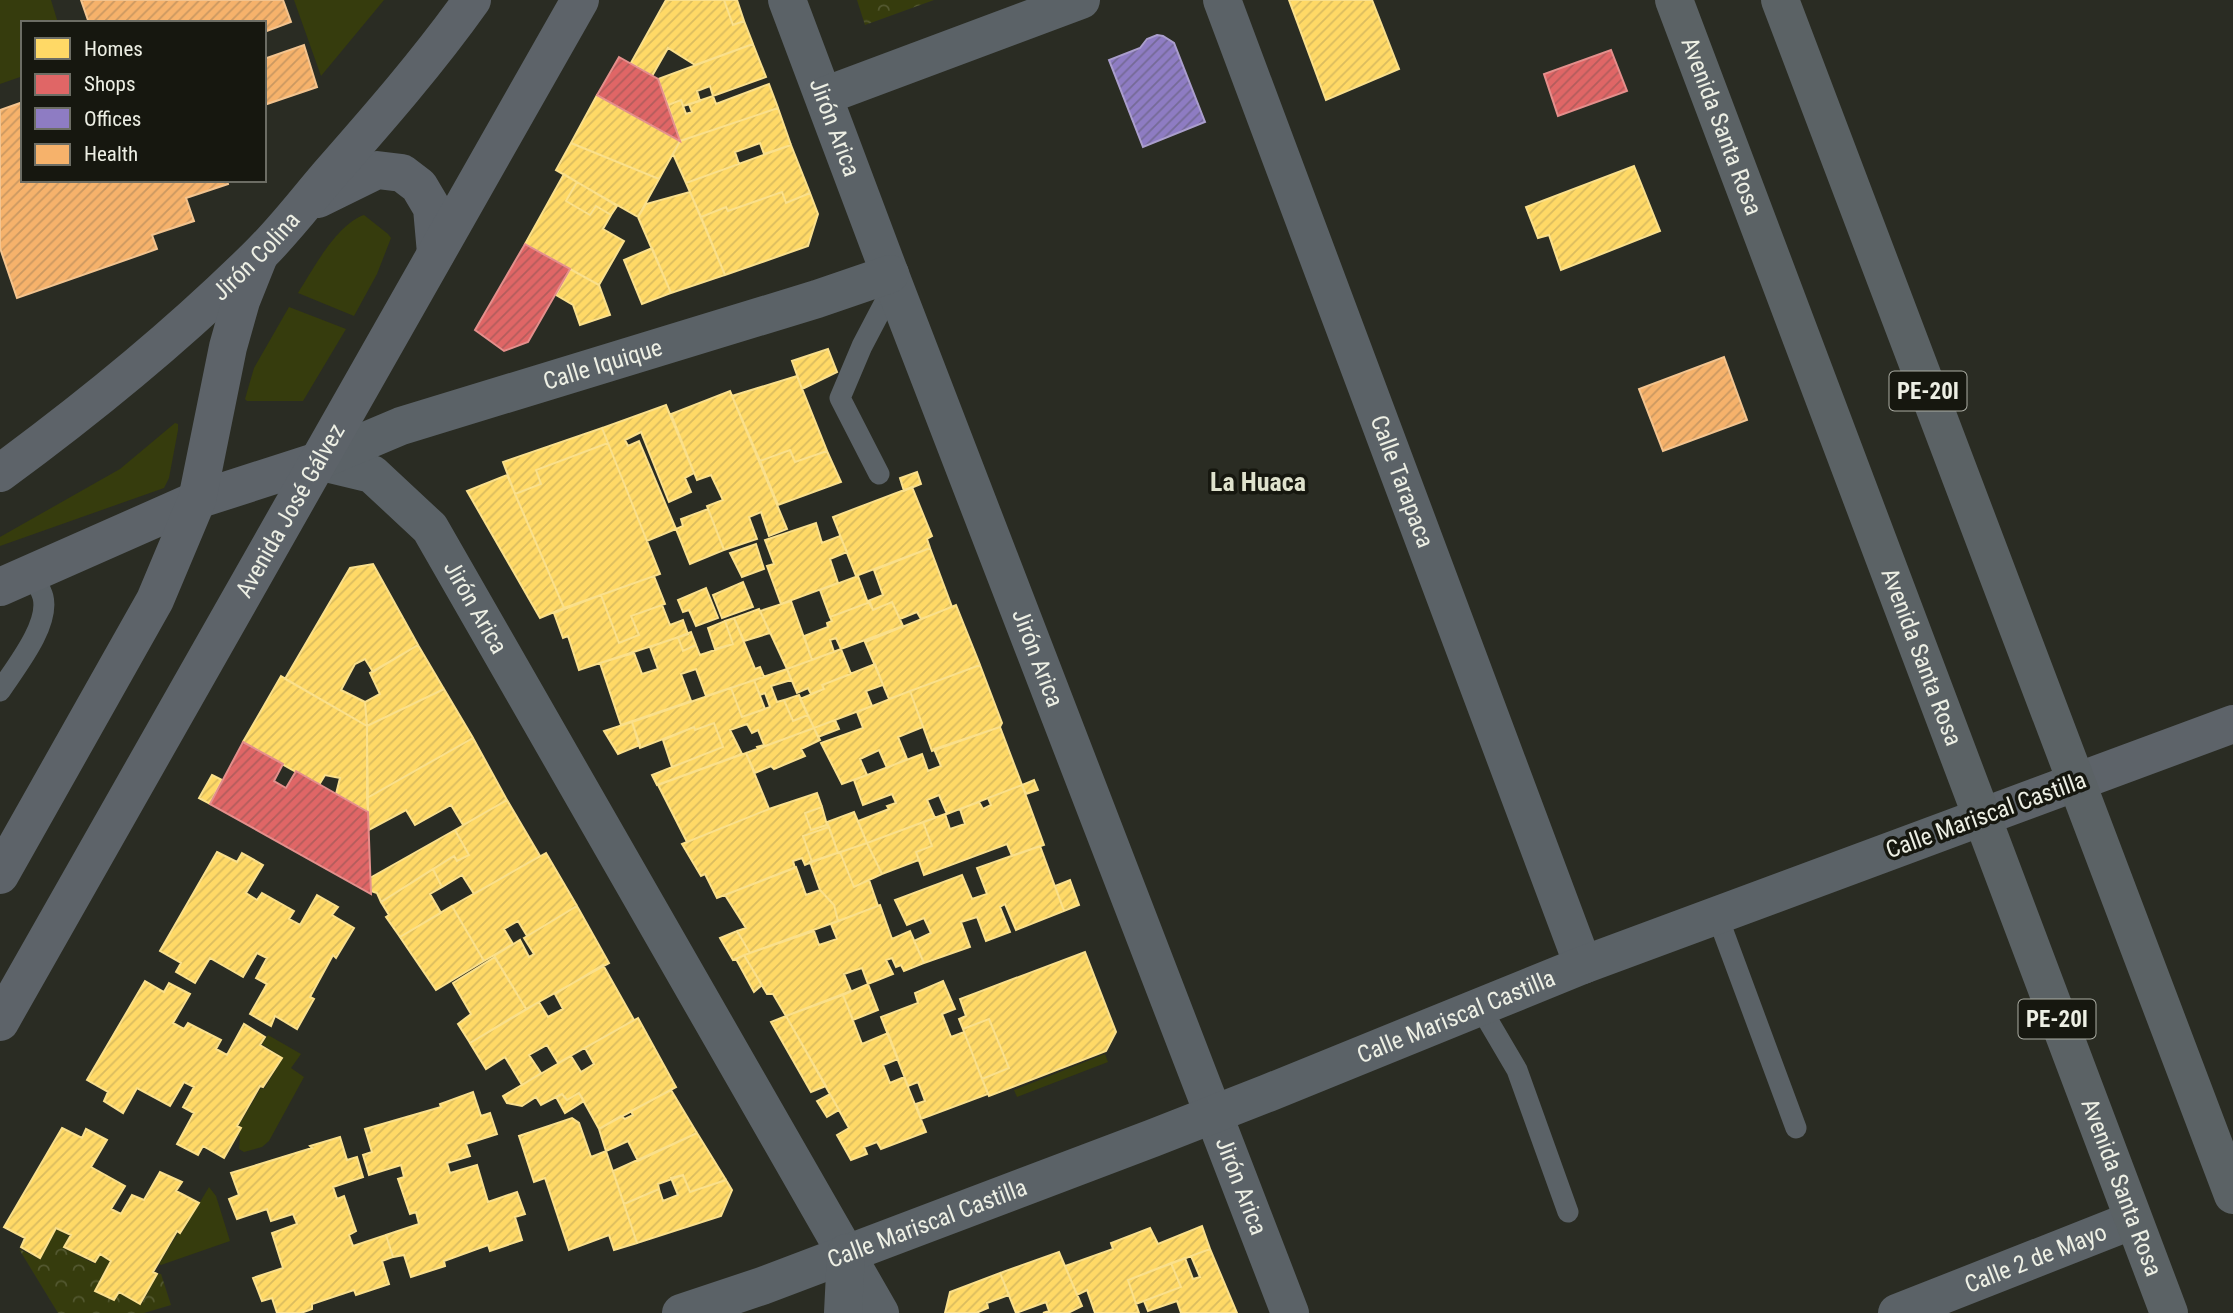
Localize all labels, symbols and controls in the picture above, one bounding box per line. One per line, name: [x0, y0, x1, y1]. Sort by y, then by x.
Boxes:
legend: [21, 21, 266, 182]
street label: Avenida Santa Rosa: [1675, 34, 1768, 219]
text: Homes: [84, 37, 143, 61]
text: Shops: [84, 72, 136, 96]
street label: Jirón Arica: [804, 74, 866, 180]
text: Offices: [84, 107, 141, 131]
text: Health: [84, 142, 138, 166]
street label: Jirón Colina: [207, 206, 306, 306]
street label: Calle Iquique: [540, 333, 666, 396]
road number: PE-20I: [1890, 372, 1966, 410]
street label: Calle Tarapaca: [1365, 411, 1440, 552]
street label: Avenida José Gálvez: [230, 419, 351, 602]
district label: La Huaca: [1210, 467, 1306, 497]
street label: Jirón Arica: [438, 556, 513, 659]
street label: Avenida Santa Rosa: [1875, 564, 1968, 750]
street label: Jirón Arica: [1006, 605, 1069, 711]
street label: Calle Mariscal Castilla: [1882, 766, 2090, 864]
street label: Calle Mariscal Castilla: [1353, 964, 1559, 1069]
road number: PE-20I: [2018, 1000, 2096, 1038]
street label: Avenida Santa Rosa: [2075, 1095, 2168, 1280]
street label: Jirón Arica: [1210, 1133, 1273, 1239]
street label: Calle Mariscal Castilla: [823, 1173, 1031, 1274]
street label: Calle 2 de Mayo: [1961, 1218, 2111, 1299]

